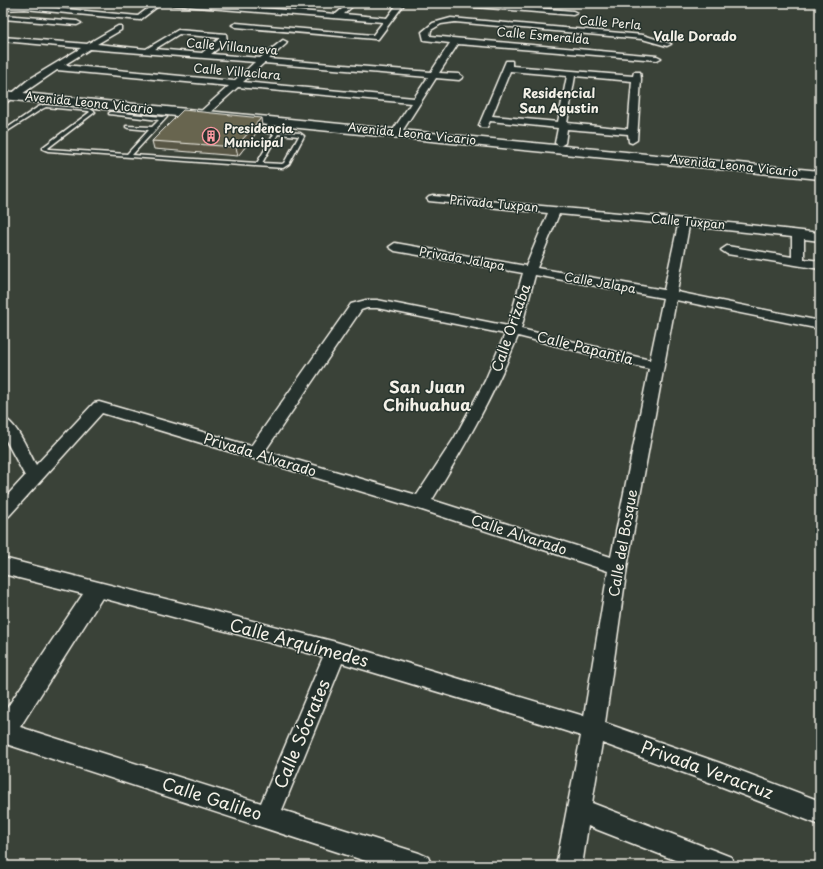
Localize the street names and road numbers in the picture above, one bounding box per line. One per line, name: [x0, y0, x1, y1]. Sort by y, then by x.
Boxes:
street label: Calle Perla: [578, 10, 642, 34]
street label: Calle Esmeralda: [496, 22, 591, 48]
street label: Calle Villanueva: [185, 33, 279, 59]
street label: Calle Villaclara: [193, 58, 282, 84]
street label: Avenida Leona Vicario: [24, 86, 154, 118]
street label: Avenida Leona Vicario: [347, 117, 477, 149]
street label: Avenida Leona Vicario: [669, 149, 799, 181]
street label: Privada Tuxpan: [449, 190, 539, 216]
street label: Calle Tuxpan: [650, 209, 726, 233]
street label: Privada Jalapa: [418, 242, 507, 274]
street label: Calle Jalapa: [563, 267, 638, 297]
street label: Calle Orizaba: [486, 281, 535, 375]
street label: Calle Papantla: [535, 325, 636, 370]
street label: Privada Alvarado: [201, 427, 319, 482]
street label: Calle del Bosque: [603, 487, 642, 598]
street label: Calle Alvarado: [469, 509, 570, 560]
street label: Calle Arquímedes: [227, 611, 372, 673]
street label: Calle Sócrates: [266, 675, 336, 792]
street label: Privada Veracruz: [638, 733, 777, 805]
street label: Calle Galileo: [159, 770, 266, 826]

